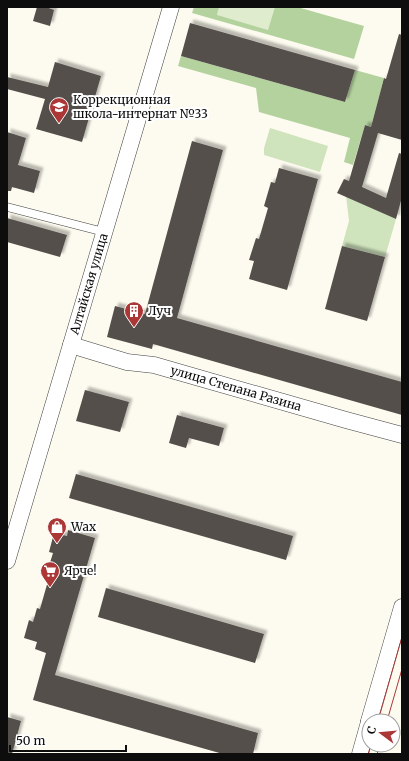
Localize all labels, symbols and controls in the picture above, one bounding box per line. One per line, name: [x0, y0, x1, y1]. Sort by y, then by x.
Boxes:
place label: Коррекционная школа-интернат №33: [73, 92, 208, 121]
school or university icon: Коррекционная школа-интернат №33: [48, 96, 70, 124]
street label: Алтайская улица: [66, 231, 111, 337]
building icon: Луч: [123, 300, 145, 328]
place label: Луч: [148, 303, 171, 318]
street label: улица Степана Разина: [169, 362, 304, 414]
shop icon: Wax: [46, 516, 68, 544]
place label: Wax: [70, 519, 97, 534]
supermarket icon: Ярче!: [39, 560, 61, 588]
place label: Ярче!: [64, 563, 97, 578]
north arrow: [361, 713, 401, 753]
text: С: [364, 725, 379, 736]
scale bar: [10, 727, 126, 753]
text: 50 m: [16, 733, 45, 748]

